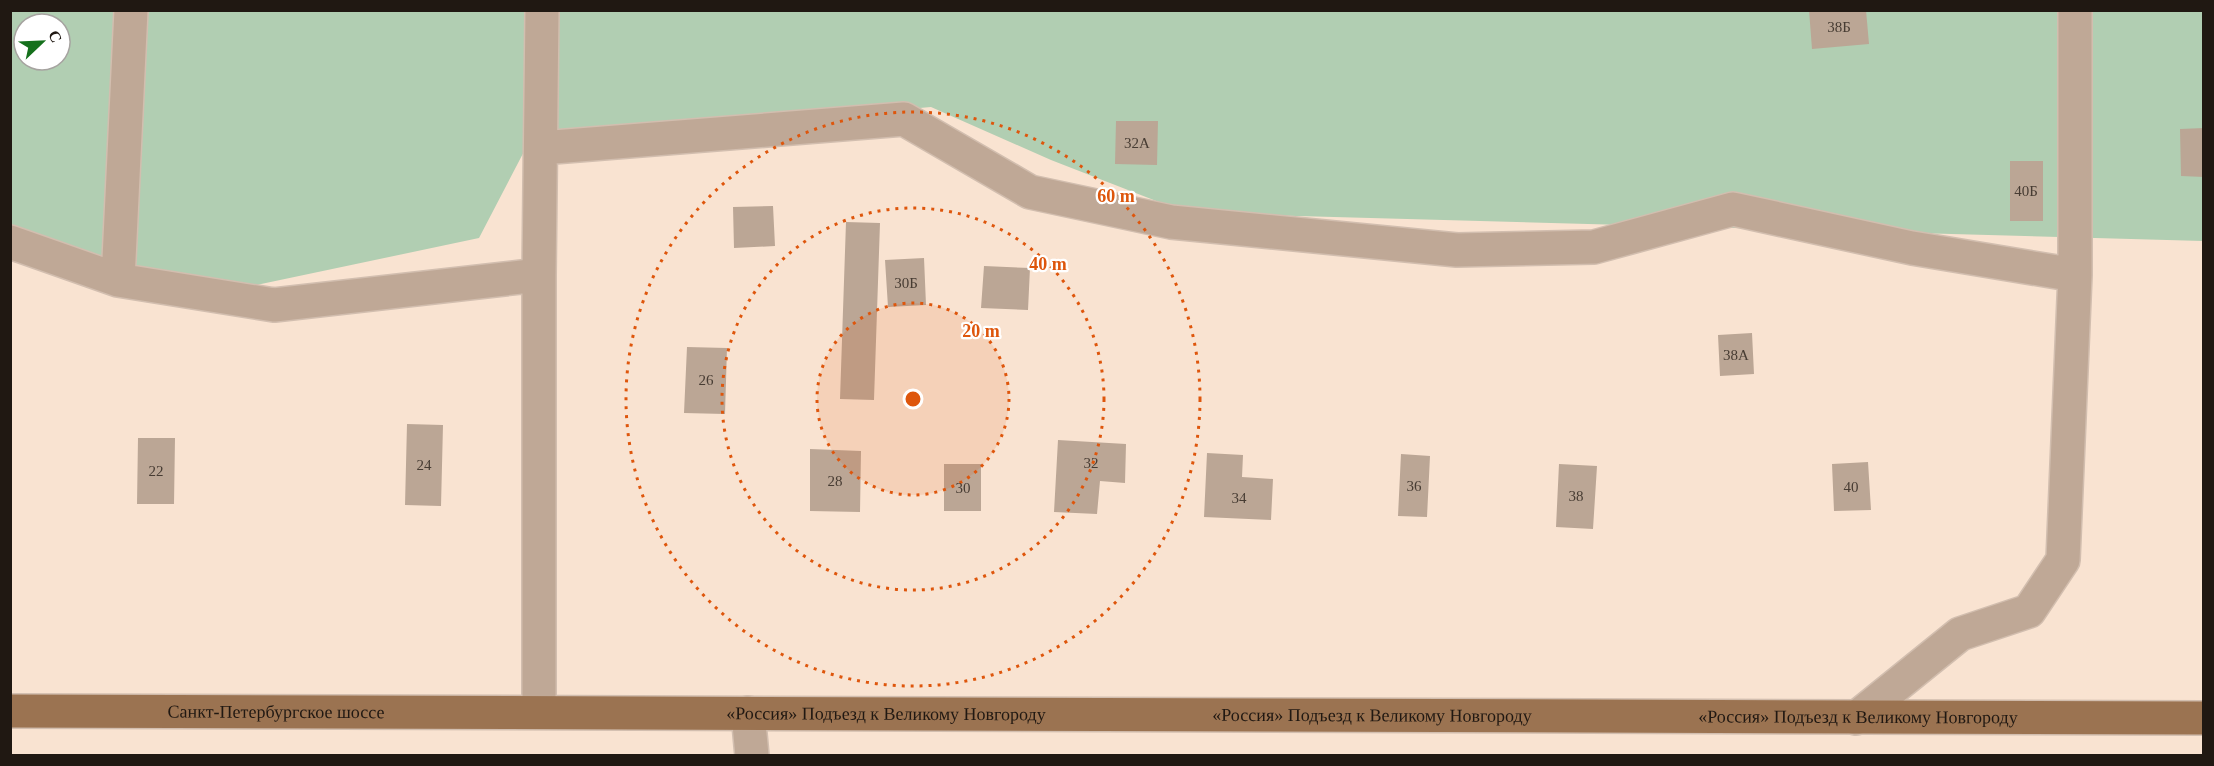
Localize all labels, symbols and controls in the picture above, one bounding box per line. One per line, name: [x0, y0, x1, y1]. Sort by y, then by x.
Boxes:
north arrow: [12, 12, 72, 72]
house number: 38Б: [1827, 19, 1851, 35]
text: С: [45, 28, 65, 45]
house number: 32А: [1124, 135, 1150, 151]
house number: 40Б: [2014, 183, 2038, 199]
text: 60 m: [1097, 186, 1135, 206]
text: 40 m: [1029, 254, 1067, 274]
house number: 30Б: [894, 275, 918, 291]
text: 20 m: [962, 321, 1000, 341]
house number: 38А: [1723, 347, 1749, 363]
house number: 26: [699, 372, 714, 388]
centre of rings: [903, 389, 923, 409]
house number: 32: [1084, 455, 1099, 471]
house number: 24: [417, 457, 432, 473]
house number: 22: [149, 463, 164, 479]
house number: 28: [828, 473, 843, 489]
house number: 36: [1407, 478, 1422, 494]
house number: 40: [1844, 479, 1859, 495]
house number: 30: [956, 480, 971, 496]
house number: 38: [1569, 488, 1584, 504]
house number: 34: [1232, 490, 1247, 506]
street label: Санкт-Петербургское шоссе: [168, 702, 384, 722]
street label: «Россия» Подъезд к Великому Новгороду: [726, 703, 1046, 724]
street label: «Россия» Подъезд к Великому Новгороду: [1212, 705, 1532, 726]
street label: «Россия» Подъезд к Великому Новгороду: [1698, 706, 2018, 727]

